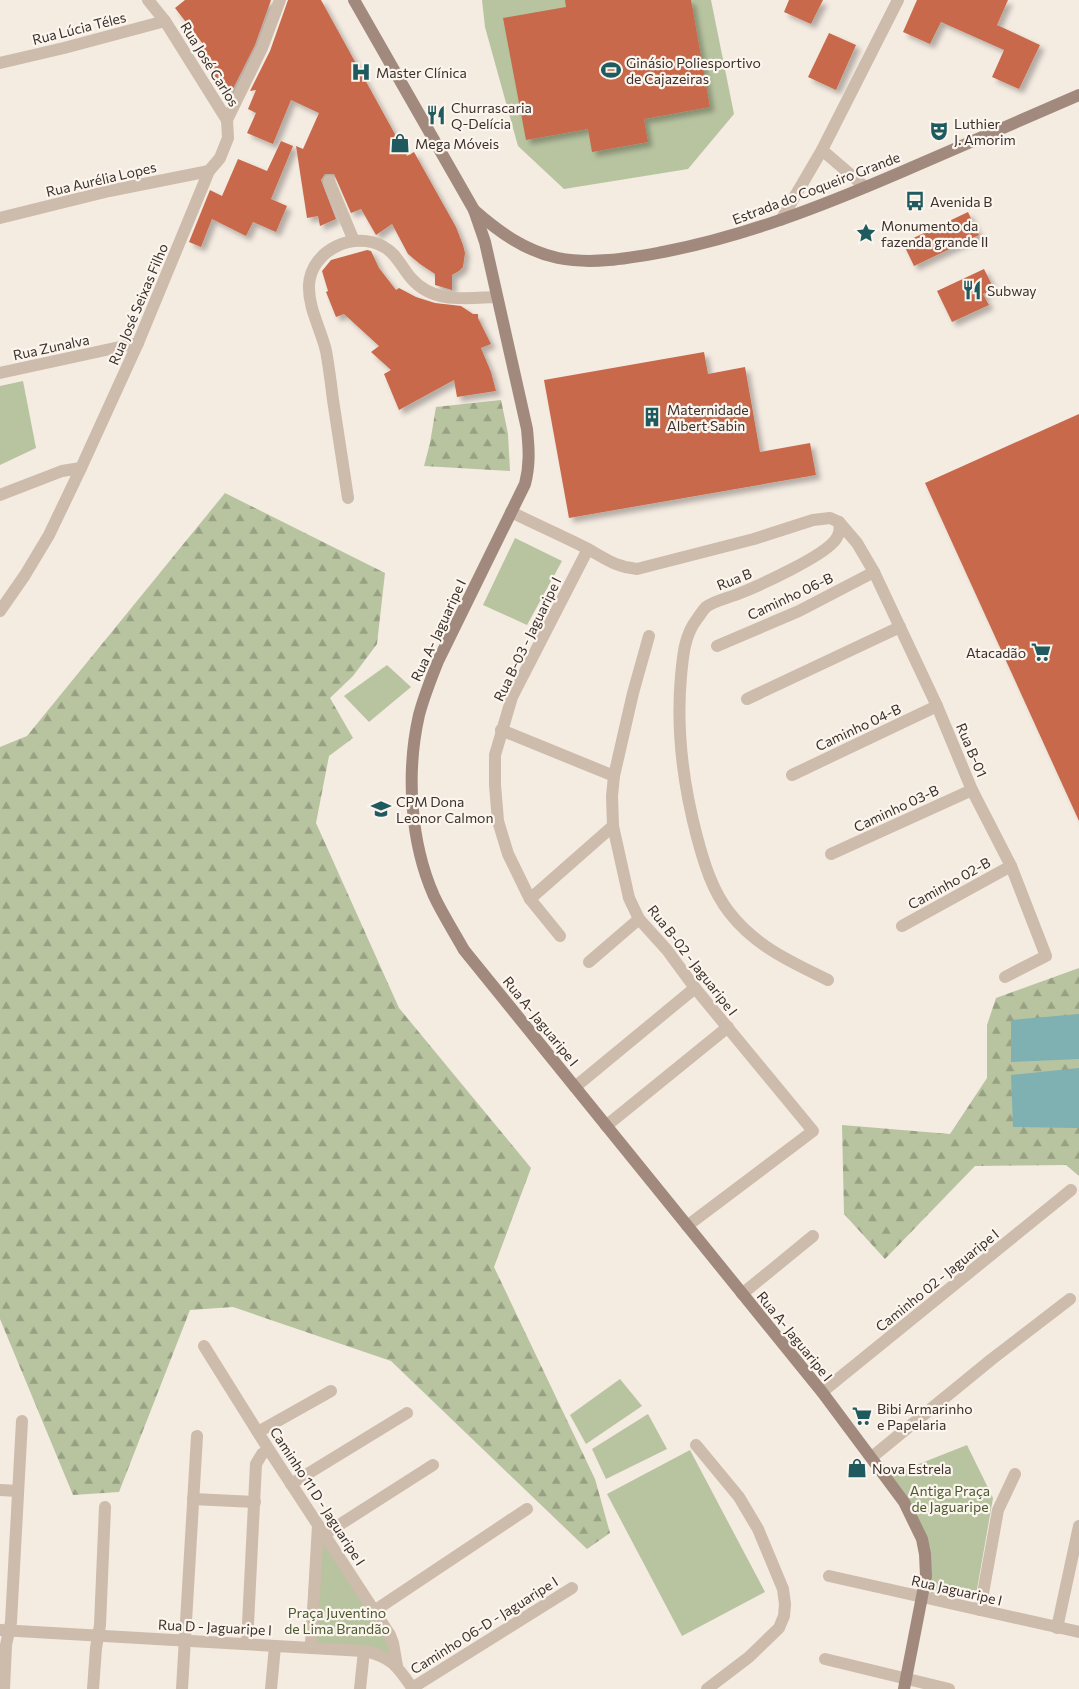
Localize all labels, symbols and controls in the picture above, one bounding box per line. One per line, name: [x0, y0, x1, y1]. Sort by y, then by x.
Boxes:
street label: Rua Lúcia Téles: [30, 8, 128, 48]
street label: Rua José Carlos: [177, 19, 243, 109]
place label: Ginásio Poliesportivo de Cajazeiras: [626, 54, 761, 87]
sports icon: Ginásio Poliesportivo de Cajazeiras: [600, 59, 622, 81]
hospital icon: Master Clínica: [350, 61, 372, 83]
place label: Master Clínica: [376, 64, 467, 81]
place label: Churrascaria Q-Delícia: [451, 99, 532, 132]
restaurant icon: Churrascaria Q-Delícia: [425, 104, 447, 126]
place label: Luthier J. Amorim: [954, 115, 1016, 148]
theatre icon: Luthier J. Amorim: [928, 120, 950, 142]
shop icon: Mega Móveis: [389, 132, 411, 154]
place label: Mega Móveis: [415, 135, 499, 152]
street label: Estrada do Coqueiro Grande: [730, 148, 902, 228]
street label: Rua Aurélia Lopes: [44, 158, 158, 200]
bus stop icon: Avenida B: [904, 190, 926, 212]
place label: Avenida B: [930, 193, 992, 210]
place label: Monumento da fazenda grande II: [881, 217, 989, 250]
place icon: Monumento da fazenda grande II: [855, 222, 877, 244]
street label: Rua José Seixas Filho: [105, 241, 171, 367]
restaurant icon: Subway: [961, 279, 983, 301]
place label: Subway: [987, 282, 1037, 299]
street label: Rua Zunalva: [11, 331, 91, 363]
place label: Maternidade Albert Sabin: [667, 401, 749, 434]
building icon: Maternidade Albert Sabin: [641, 406, 663, 428]
street label: Rua B: [714, 564, 754, 594]
street label: Caminho 06-B: [745, 569, 835, 623]
street label: Rua B-03 - Jaguaripe I: [490, 574, 564, 704]
street label: Rua A- Jaguaripe I: [407, 576, 469, 684]
supermarket icon: Atacadão: [1030, 641, 1052, 663]
place label: Atacadão: [966, 644, 1026, 661]
street label: Caminho 04-B: [813, 700, 903, 754]
street label: Rua B-01: [953, 720, 991, 780]
street label: Caminho 03-B: [851, 781, 941, 835]
place label: CPM Dona Leonor Calmon: [396, 793, 494, 826]
school or university icon: CPM Dona Leonor Calmon: [370, 798, 392, 820]
street label: Caminho 02-B: [905, 853, 993, 913]
street label: Rua B-02 - Jaguaripe I: [644, 901, 742, 1019]
street label: Rua A- Jaguaripe I: [500, 973, 582, 1069]
street label: Caminho 02 - Jaguaripe I: [872, 1225, 1002, 1335]
street label: Rua A- Jaguaripe I: [754, 1288, 836, 1384]
place label: Bibi Armarinho e Papelaria: [877, 1400, 973, 1433]
supermarket icon: Bibi Armarinho e Papelaria: [851, 1405, 873, 1427]
street label: Caminho 11 D - Jaguaripe I: [267, 1424, 369, 1568]
shop icon: Nova Estrela: [846, 1457, 868, 1479]
place label: Nova Estrela: [872, 1460, 952, 1477]
park label: Antiga Praça de Jaguaripe: [910, 1482, 990, 1515]
street label: Rua Jaguaripe I: [910, 1571, 1004, 1609]
street label: Caminho 06-D - Jaguaripe I: [407, 1573, 561, 1677]
park label: Praça Juventino de Lima Brandão: [284, 1604, 390, 1637]
street label: Rua D - Jaguaripe I: [157, 1616, 273, 1638]

